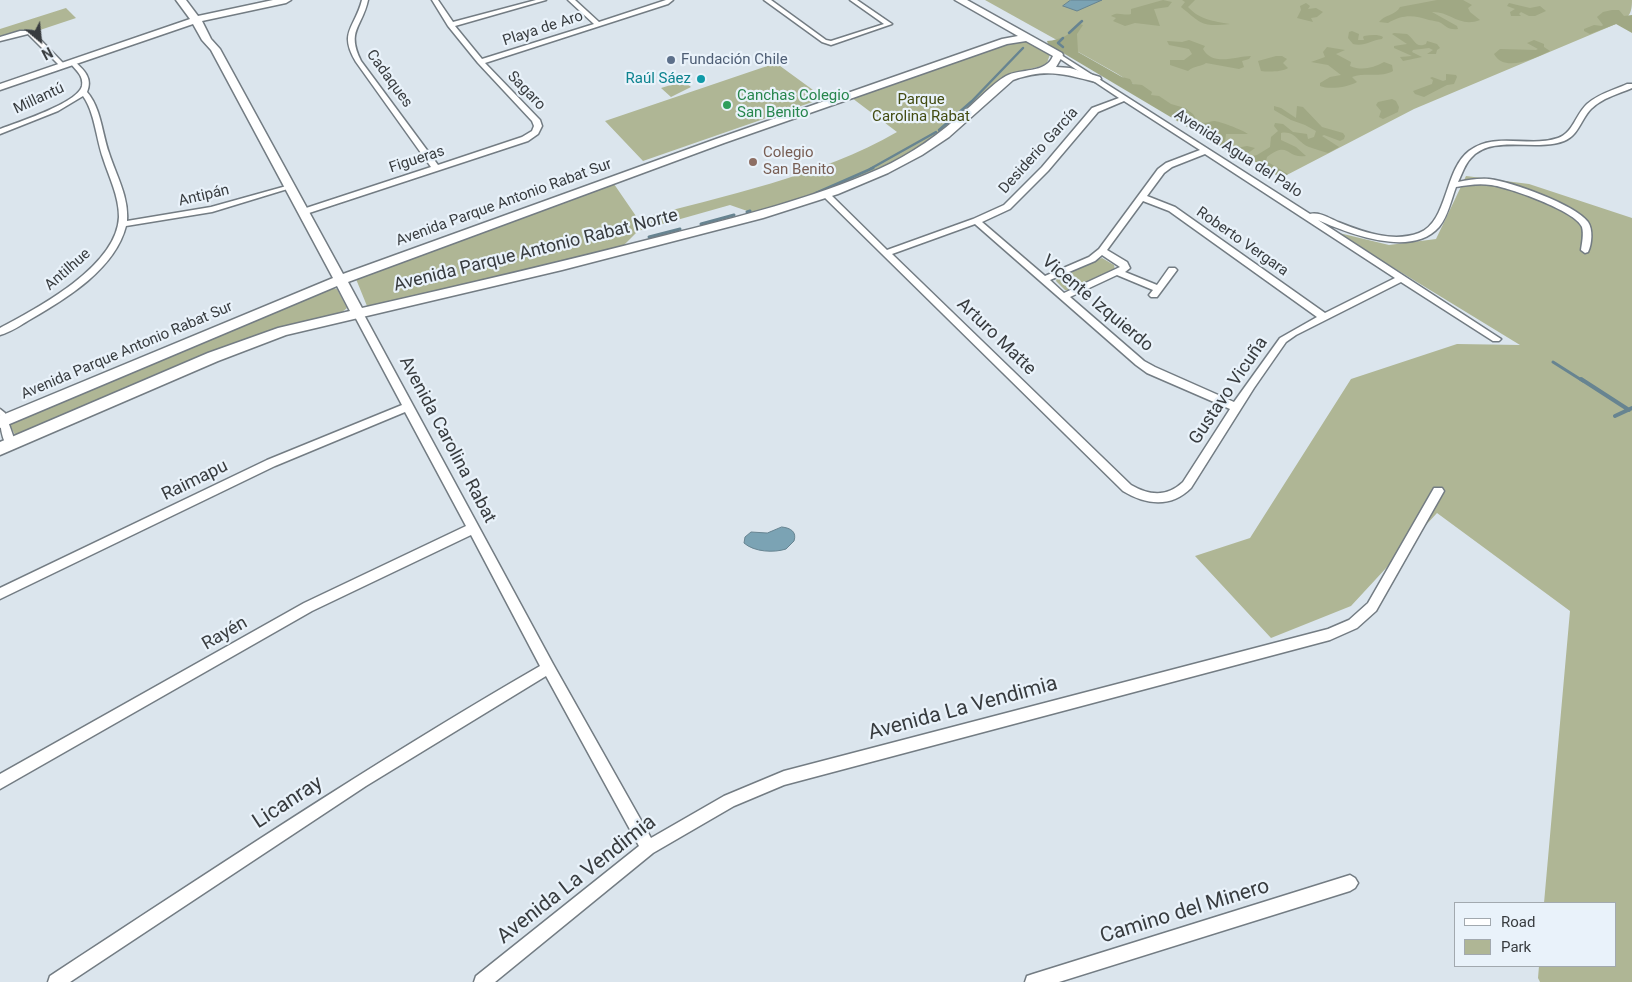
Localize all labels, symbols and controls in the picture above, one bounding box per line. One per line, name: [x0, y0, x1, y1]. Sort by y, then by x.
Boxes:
street label: Playa de Aro: [501, 8, 585, 50]
north arrow: [15, 15, 65, 65]
text: N: [39, 44, 55, 63]
street label: Cadaques: [362, 47, 416, 111]
place label: Fundación Chile: [681, 51, 788, 69]
marker: Fundación Chile: [665, 54, 677, 66]
street label: Sagaro: [503, 68, 549, 114]
place label: Raúl Sáez: [625, 70, 691, 88]
marker: Raúl Sáez: [695, 73, 707, 85]
street label: Millantú: [11, 80, 67, 118]
place label: Canchas Colegio San Benito: [737, 87, 849, 122]
park label: Parque Carolina Rabat: [872, 91, 970, 126]
marker: Canchas Colegio San Benito: [721, 99, 733, 111]
street label: Desiderio García: [996, 104, 1082, 198]
street label: Avenida Agua del Palo: [1171, 106, 1305, 202]
street label: Figueras: [387, 143, 447, 177]
place label: Colegio San Benito: [763, 144, 835, 179]
street label: Avenida Parque Antonio Rabat Sur: [394, 156, 614, 250]
marker: Colegio San Benito: [747, 156, 759, 168]
street label: Antipán: [177, 181, 231, 211]
street label: Roberto Vergara: [1192, 204, 1292, 280]
street label: Avenida Parque Antonio Rabat Norte: [392, 205, 680, 297]
street label: Antilhue: [41, 245, 95, 295]
street label: Vicente Izquierdo: [1037, 251, 1157, 357]
street label: Arturo Matte: [952, 294, 1040, 380]
street label: Avenida Parque Antonio Rabat Sur: [18, 298, 236, 404]
street label: Gustavo Vicuña: [1185, 333, 1273, 449]
street label: Avenida Carolina Rabat: [394, 353, 500, 527]
street label: Raimapu: [158, 456, 232, 506]
street label: Rayén: [199, 612, 251, 656]
street label: Avenida La Vendimia: [866, 672, 1060, 746]
street label: Licanray: [248, 771, 328, 835]
street label: Avenida La Vendimia: [492, 810, 662, 950]
street label: Camino del Minero: [1097, 874, 1273, 950]
legend: [1454, 902, 1617, 967]
text: Road: [1501, 913, 1535, 931]
text: Park: [1501, 938, 1531, 956]

